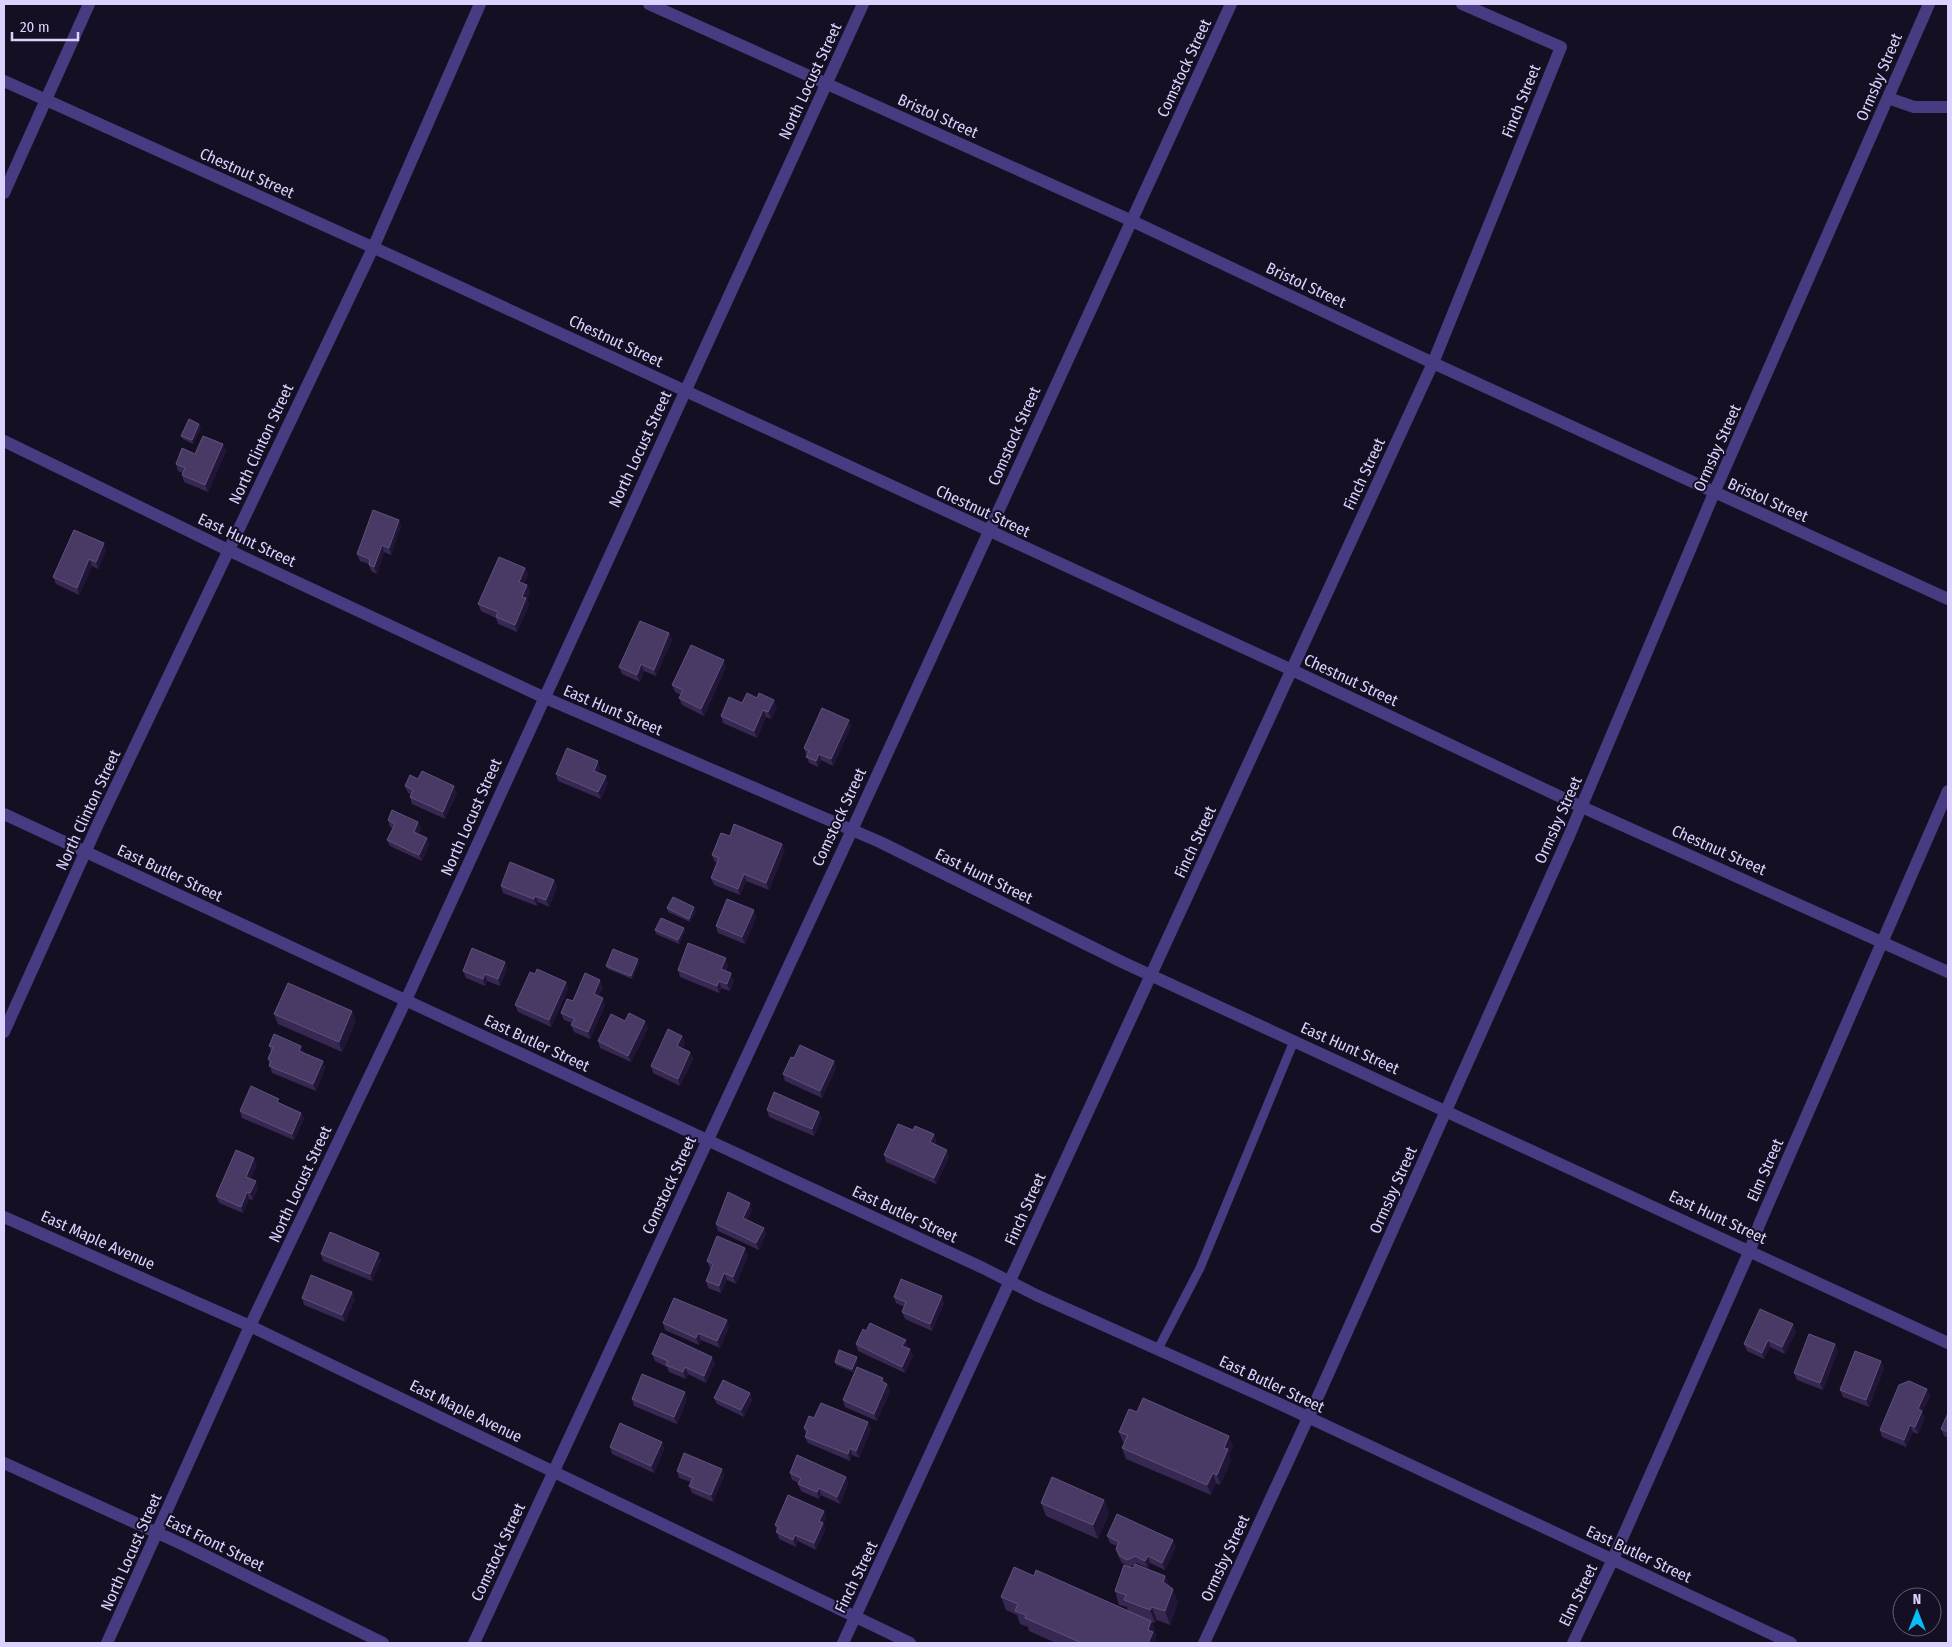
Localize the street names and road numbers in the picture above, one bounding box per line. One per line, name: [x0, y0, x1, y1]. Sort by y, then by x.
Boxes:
street label: Comstock Street: [1153, 15, 1215, 120]
street label: North Locust Street: [775, 19, 846, 142]
street label: Ormsby Street: [1852, 30, 1906, 124]
street label: Finch Street: [1498, 61, 1545, 140]
street label: Bristol Street: [895, 90, 982, 142]
street label: Chestnut Street: [197, 144, 298, 203]
street label: Bristol Street: [1263, 258, 1350, 312]
street label: Chestnut Street: [566, 311, 667, 371]
street label: North Clinton Street: [225, 380, 298, 507]
street label: Comstock Street: [984, 383, 1045, 488]
street label: North Locust Street: [605, 387, 676, 510]
street label: Ormsby Street: [1689, 401, 1745, 495]
street label: Finch Street: [1339, 434, 1389, 513]
street label: Bristol Street: [1725, 474, 1812, 526]
street label: Chestnut Street: [933, 481, 1034, 541]
street label: East Hunt Street: [195, 509, 300, 571]
street label: Chestnut Street: [1301, 650, 1402, 710]
street label: East Hunt Street: [561, 681, 666, 740]
street label: North Clinton Street: [52, 746, 125, 873]
street label: North Locust Street: [437, 755, 506, 879]
street label: Comstock Street: [808, 764, 870, 869]
street label: Ormsby Street: [1530, 773, 1586, 867]
street label: Finch Street: [1170, 802, 1220, 881]
street label: Chestnut Street: [1669, 821, 1770, 880]
street label: East Butler Street: [114, 840, 226, 906]
street label: East Hunt Street: [932, 844, 1036, 908]
street label: East Butler Street: [481, 1010, 593, 1076]
street label: East Hunt Street: [1298, 1018, 1403, 1078]
street label: North Locust Street: [265, 1122, 336, 1245]
street label: Comstock Street: [638, 1132, 700, 1237]
street label: Elm Street: [1743, 1135, 1788, 1204]
street label: Ormsby Street: [1365, 1143, 1421, 1237]
street label: Finch Street: [1001, 1169, 1050, 1248]
street label: East Butler Street: [849, 1181, 961, 1247]
street label: East Hunt Street: [1666, 1186, 1771, 1248]
street label: East Maple Avenue: [38, 1206, 158, 1274]
street label: East Butler Street: [1216, 1351, 1328, 1417]
street label: East Maple Avenue: [407, 1376, 525, 1446]
street label: North Locust Street: [97, 1490, 166, 1614]
street label: Comstock Street: [467, 1499, 529, 1604]
street label: East Front Street: [162, 1511, 268, 1575]
street label: Ormsby Street: [1197, 1511, 1254, 1604]
street label: East Butler Street: [1583, 1521, 1695, 1587]
street label: Finch Street: [831, 1537, 882, 1616]
street label: Elm Street: [1555, 1560, 1602, 1629]

